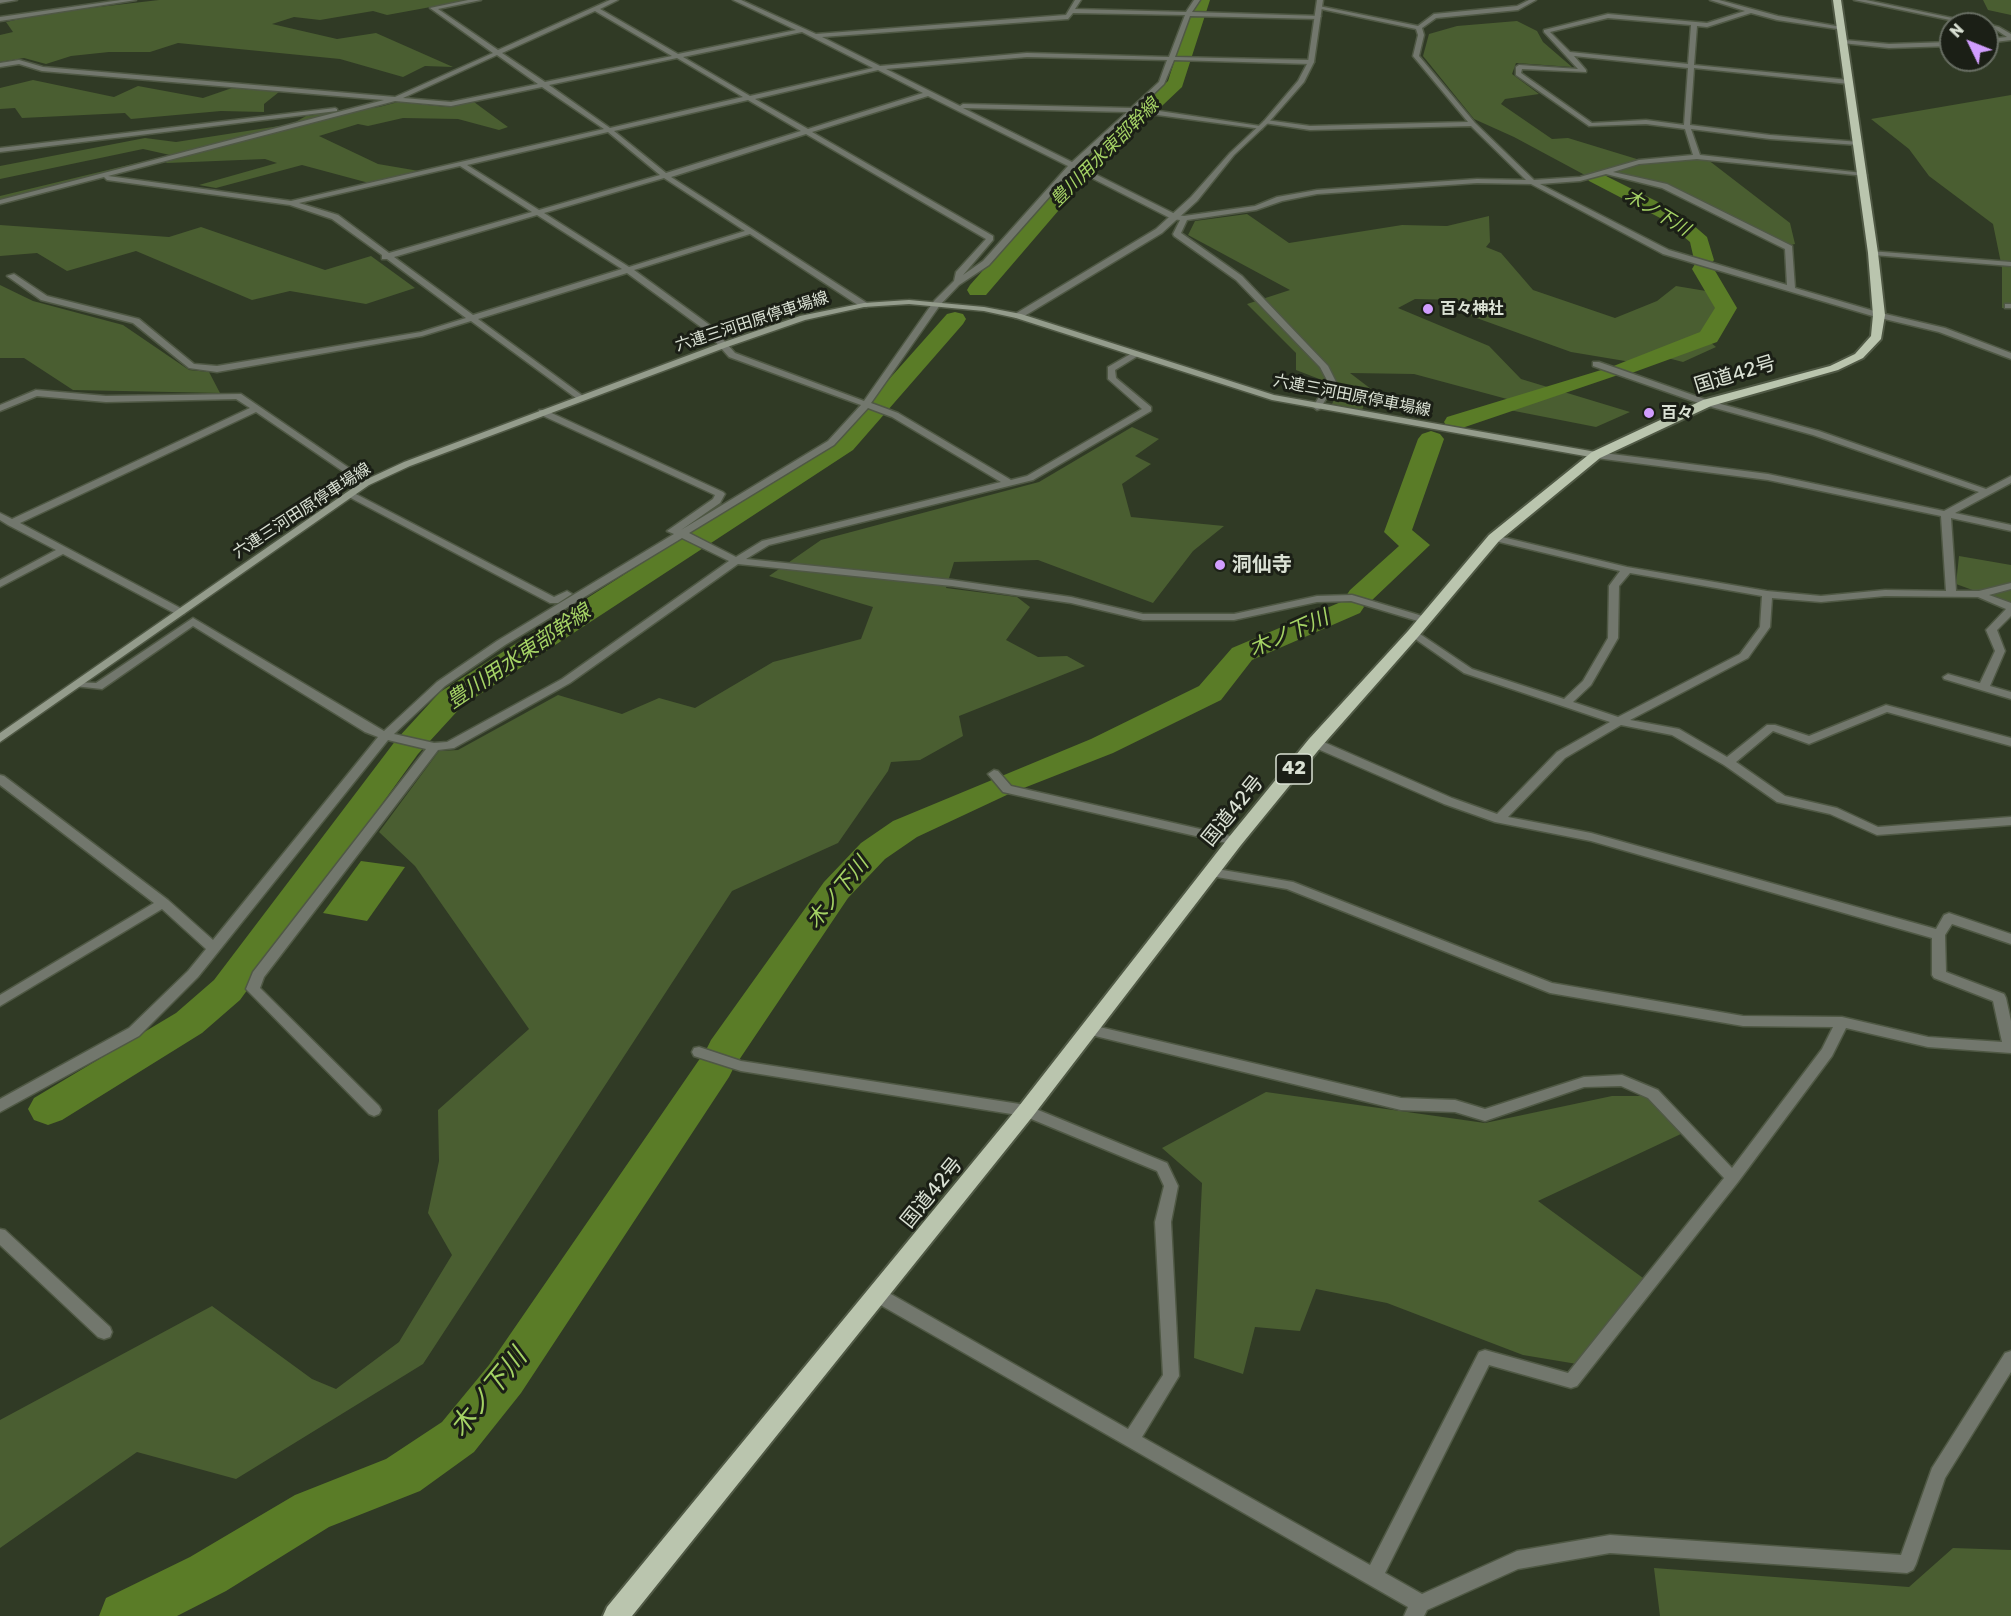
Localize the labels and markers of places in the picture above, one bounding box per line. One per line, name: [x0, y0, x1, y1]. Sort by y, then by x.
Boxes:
place label: 百々神社: [1440, 299, 1504, 319]
marker: 百々神社: [1421, 302, 1435, 316]
place label: 百々: [1661, 403, 1693, 423]
marker: 百々: [1642, 406, 1656, 420]
place label: 洞仙寺: [1232, 553, 1292, 577]
marker: 洞仙寺: [1213, 558, 1227, 572]

